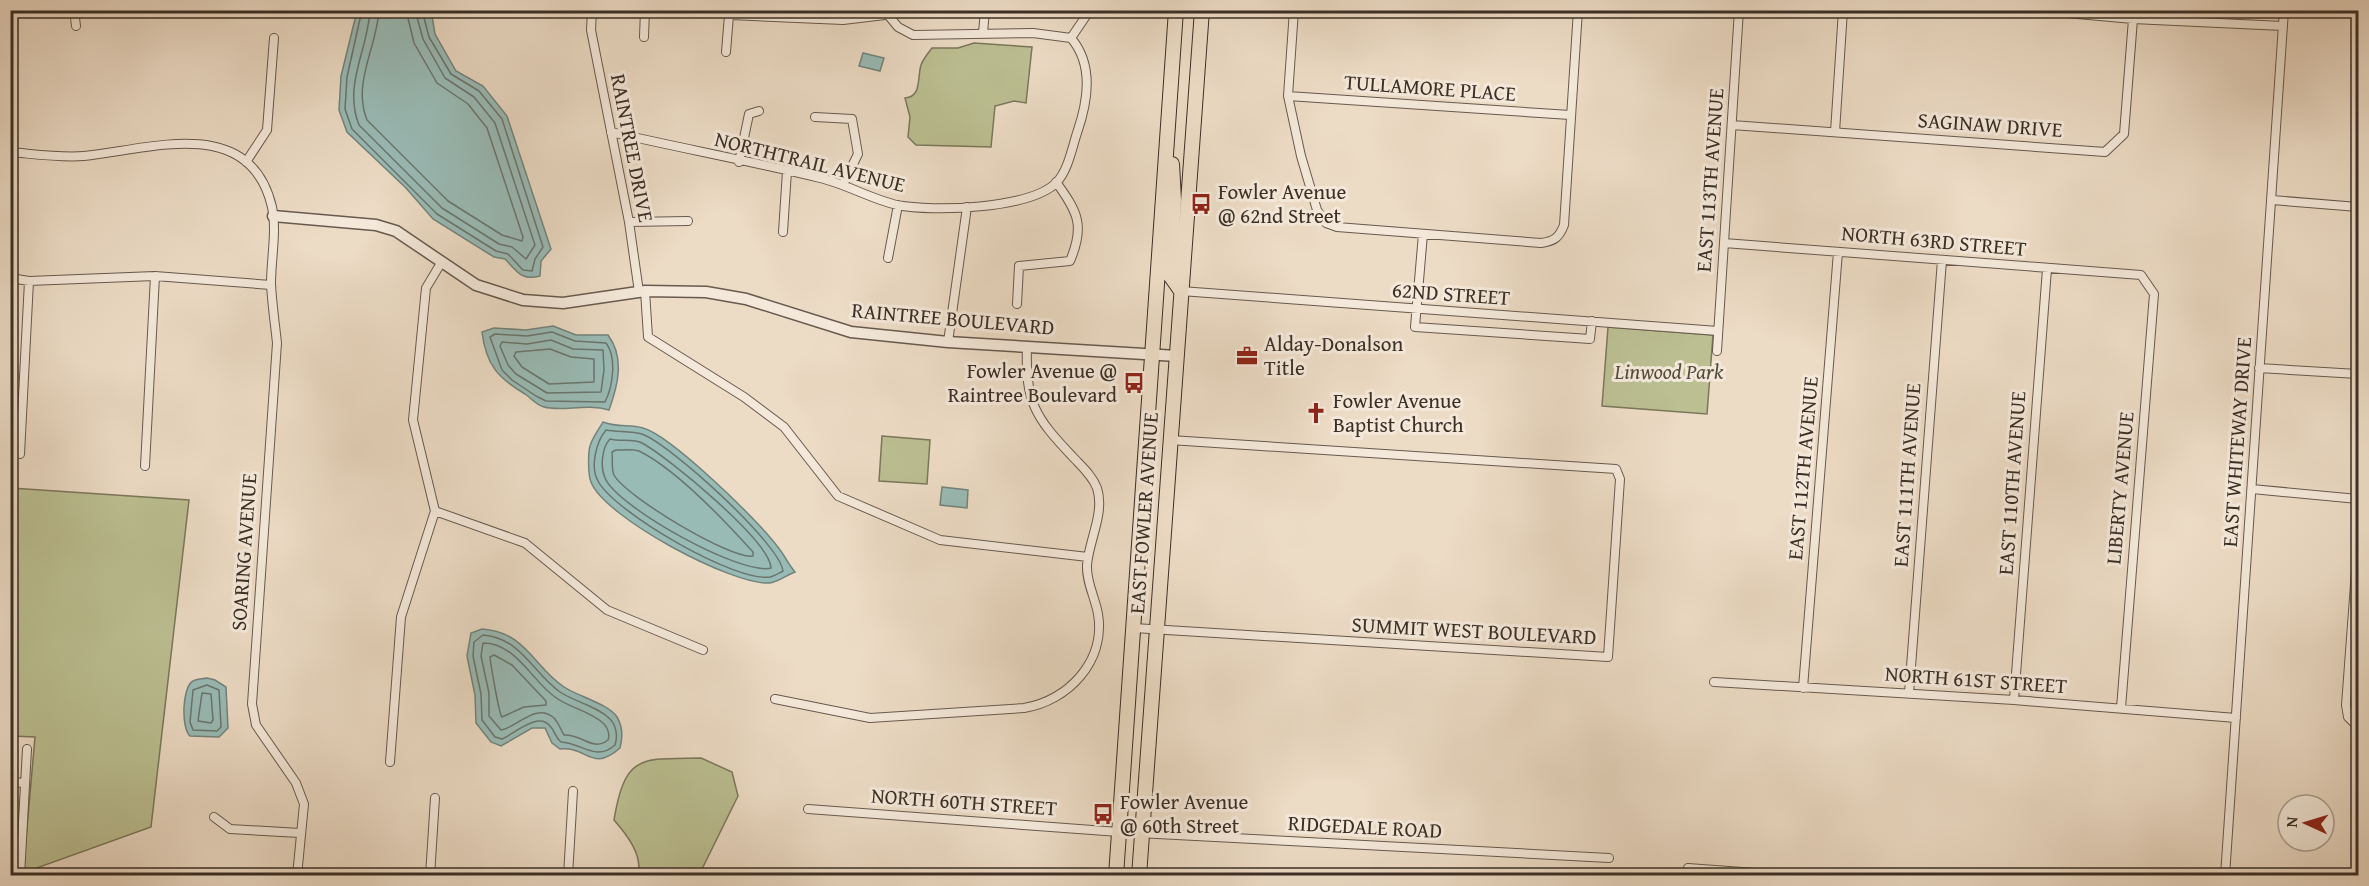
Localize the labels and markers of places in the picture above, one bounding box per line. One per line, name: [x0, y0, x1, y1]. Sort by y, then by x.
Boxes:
place label: Fowler Avenue @ 62nd Street: [1218, 176, 1346, 231]
bus stop icon: Fowler Avenue @ 62nd Street: [1189, 192, 1213, 216]
place label: Alday-Donalson Title: [1264, 328, 1404, 383]
office icon: Alday-Donalson Title: [1235, 344, 1259, 368]
place label: Fowler Avenue @ Raintree Boulevard: [948, 355, 1118, 410]
bus stop icon: Fowler Avenue @ Raintree Boulevard: [1122, 371, 1146, 395]
place label: Fowler Avenue Baptist Church: [1333, 385, 1464, 440]
church icon: Fowler Avenue Baptist Church: [1304, 401, 1328, 425]
place label: Fowler Avenue @ 60th Street: [1120, 786, 1248, 841]
bus stop icon: Fowler Avenue @ 60th Street: [1091, 802, 1115, 826]

